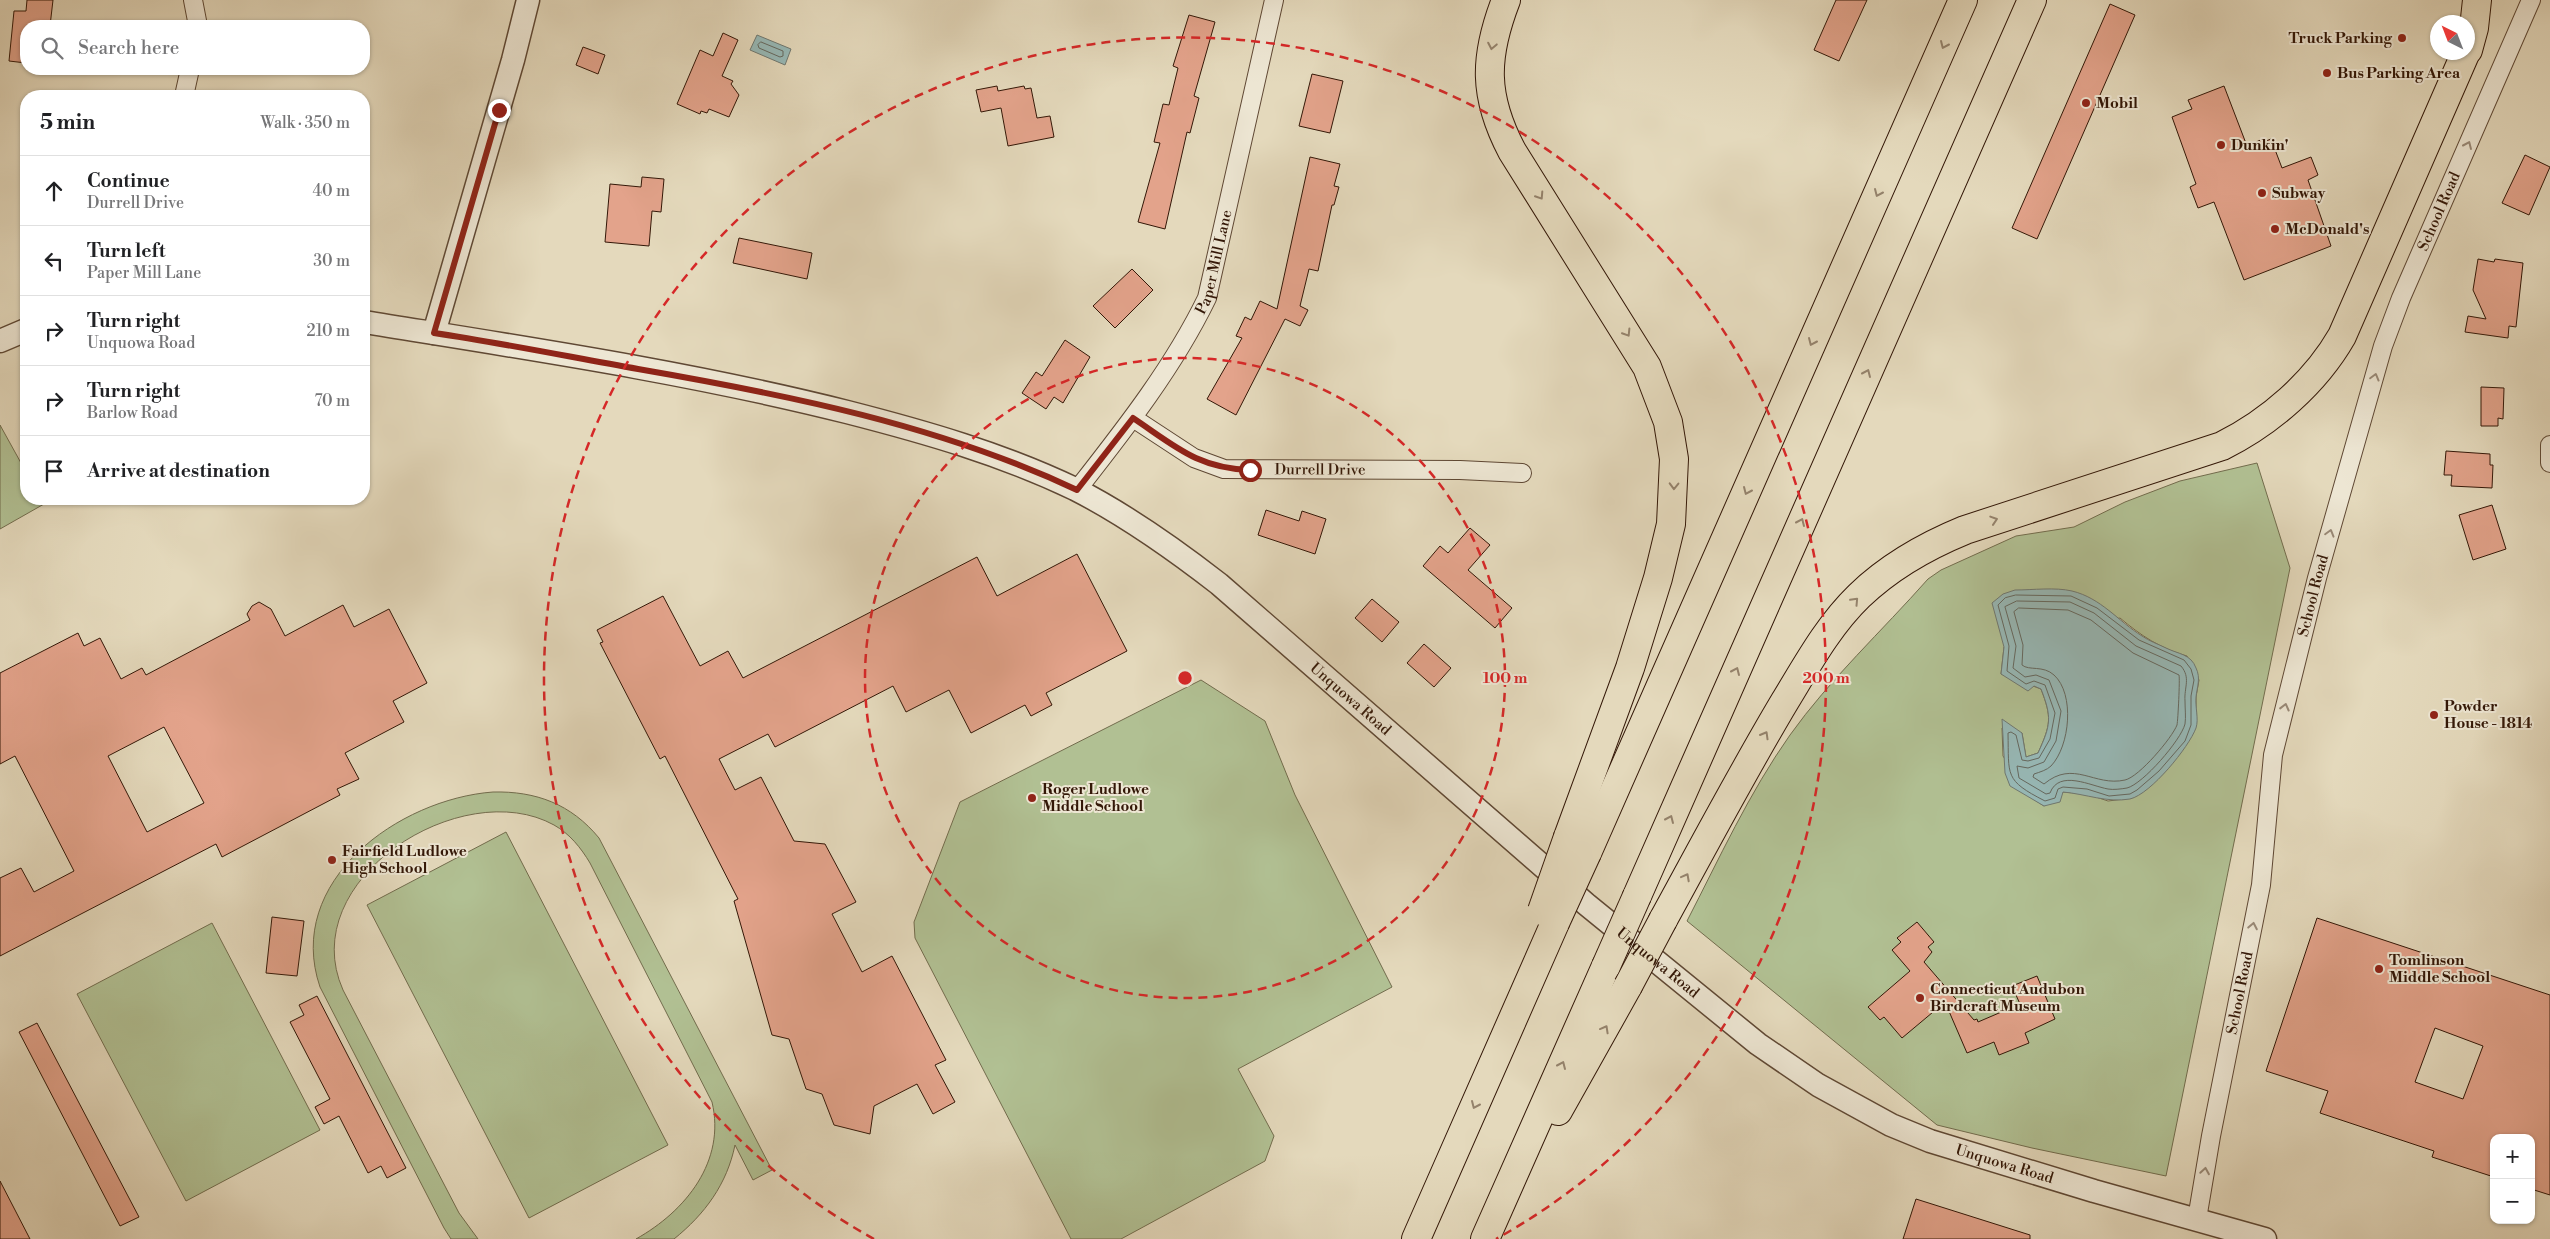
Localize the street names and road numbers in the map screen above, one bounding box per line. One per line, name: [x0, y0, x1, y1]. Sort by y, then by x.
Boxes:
street label: School Road: [2414, 169, 2465, 254]
street label: Paper Mill Lane: [1191, 208, 1237, 318]
street label: Durrell Drive: [1274, 460, 1366, 480]
street label: School Road: [2294, 552, 2333, 639]
street label: Unquowa Road: [1306, 659, 1395, 740]
street label: Unquowa Road: [1612, 924, 1703, 1003]
street label: School Road: [2222, 949, 2258, 1036]
street label: Unquowa Road: [1953, 1140, 2056, 1188]

